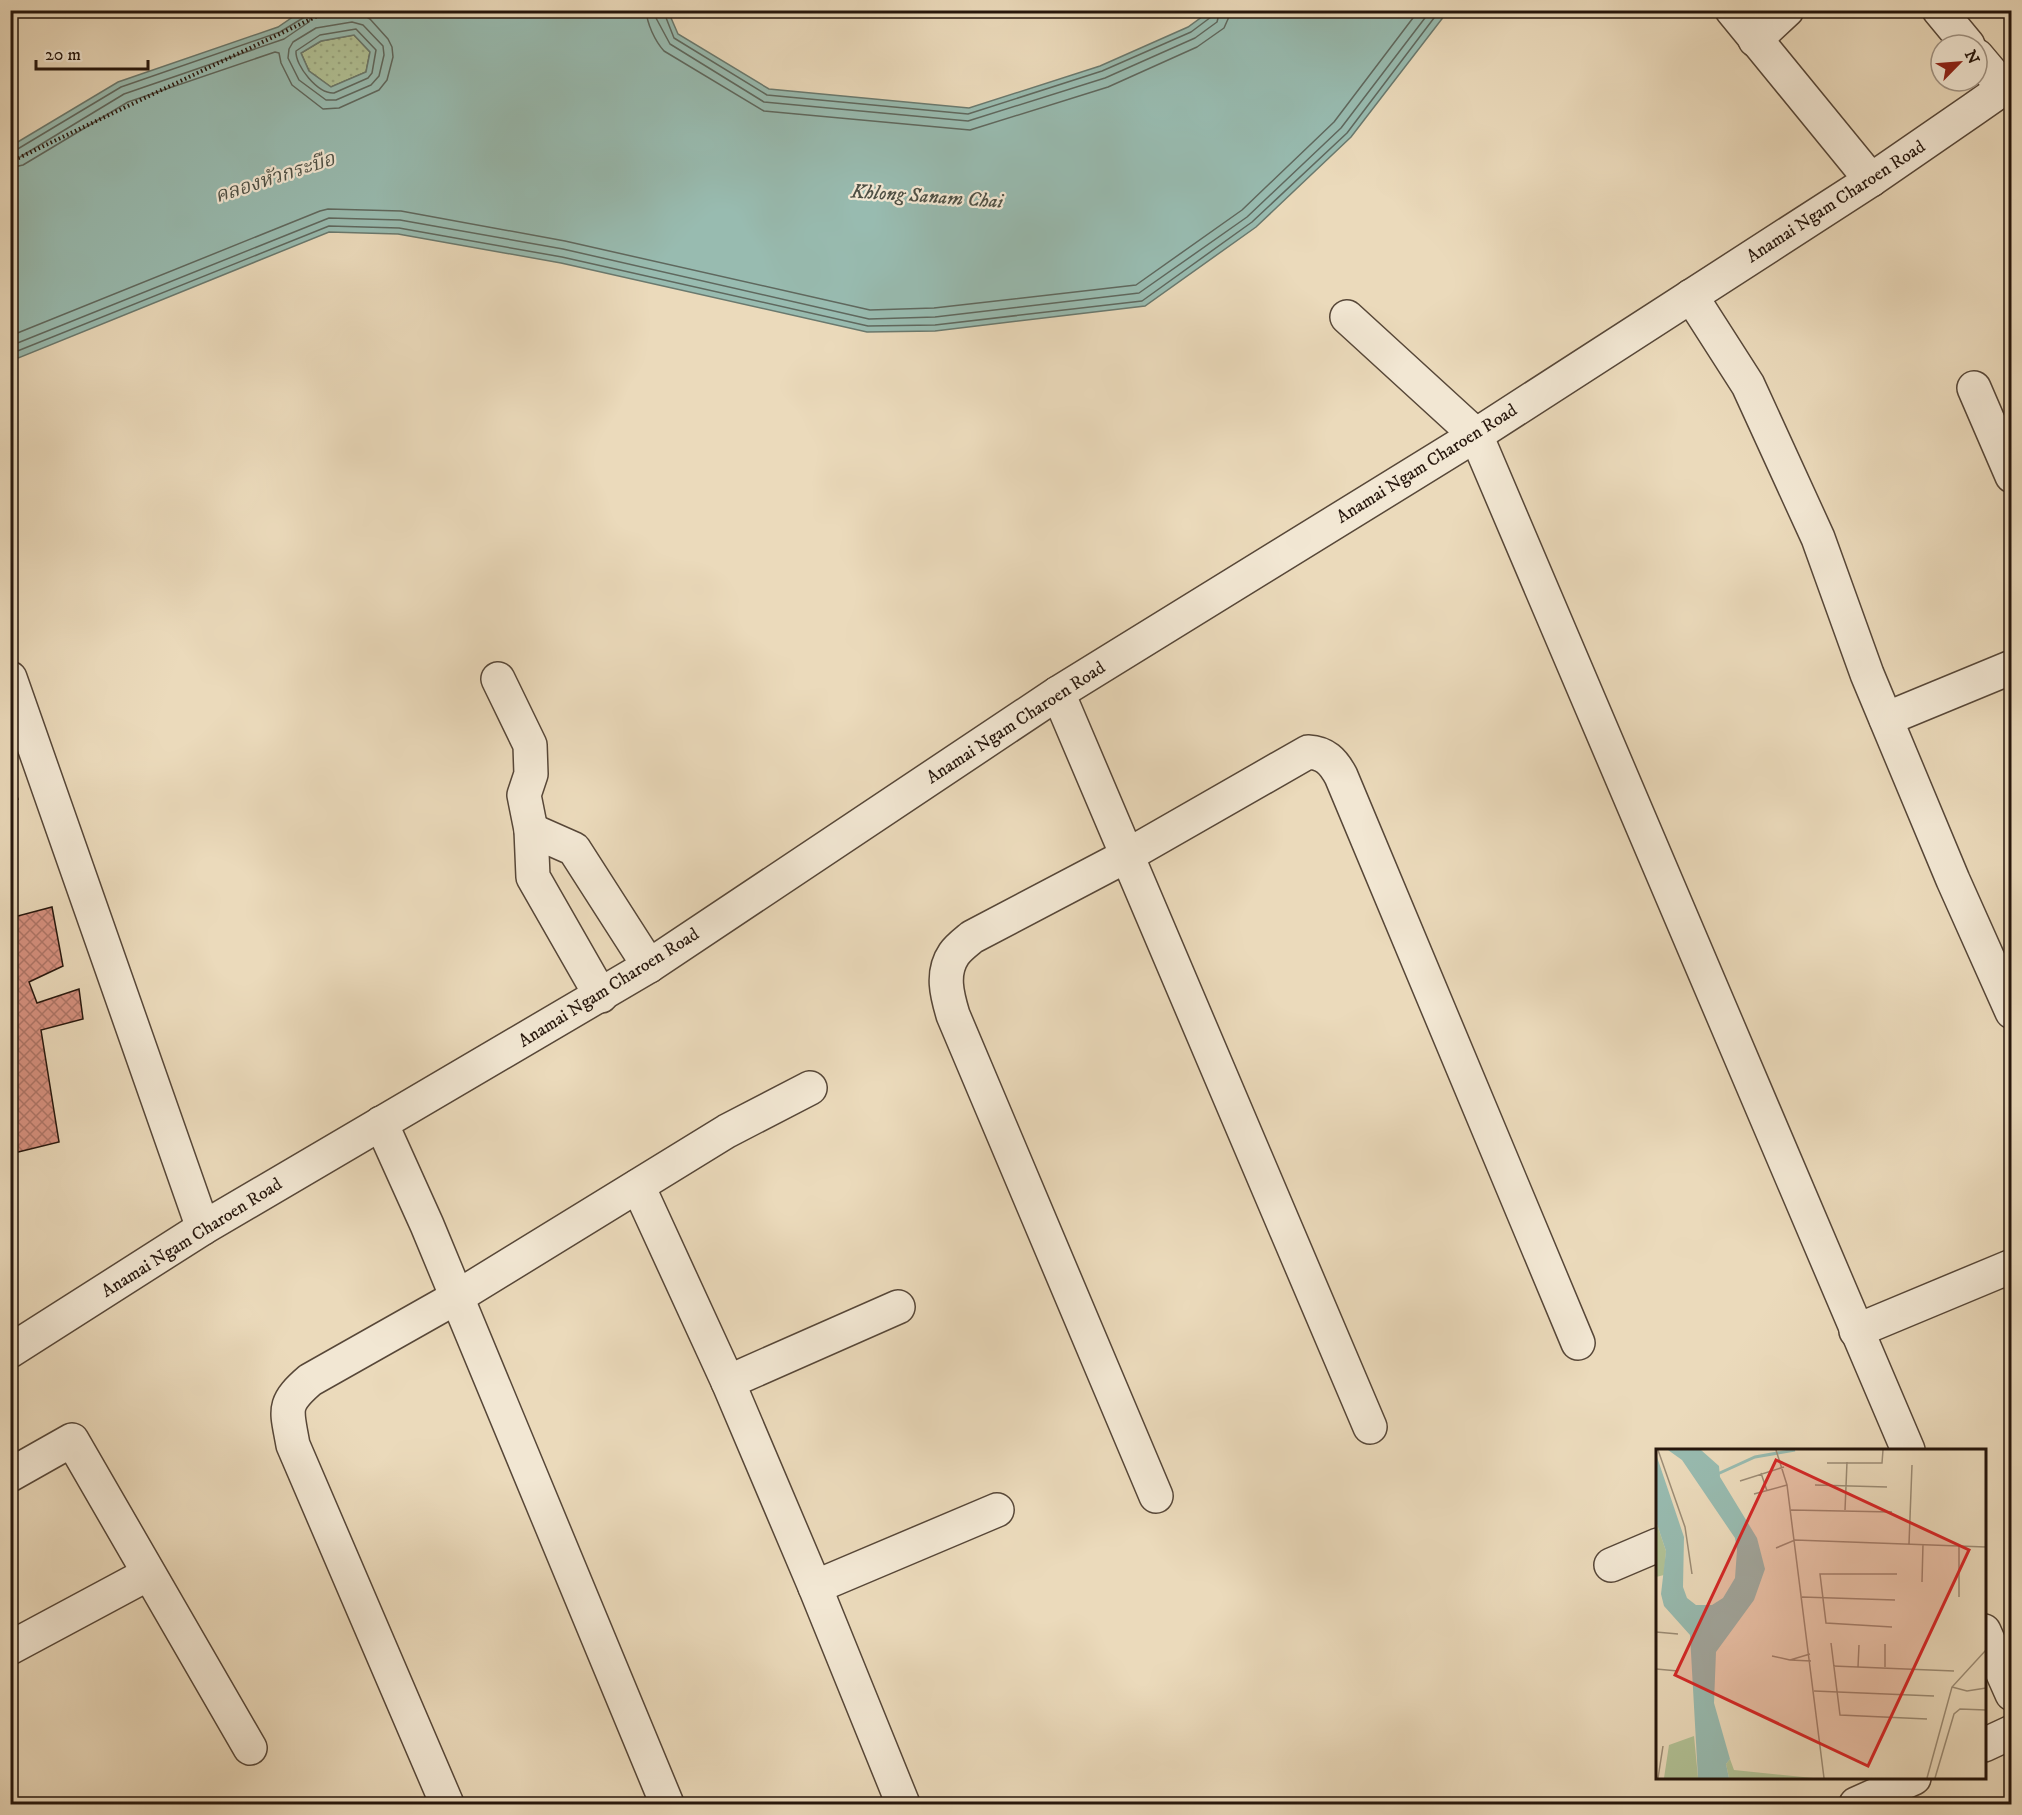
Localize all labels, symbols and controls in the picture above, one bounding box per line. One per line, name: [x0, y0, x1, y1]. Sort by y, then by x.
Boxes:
scale bar: [36, 33, 148, 71]
north arrow: [1929, 33, 1989, 93]
text: 20 m: [45, 44, 81, 66]
text: N: [1960, 47, 1984, 67]
street label: Anamai Ngam Charoen Road: [1742, 136, 1930, 268]
water label: คลองหัวกระบือ: [212, 146, 340, 209]
water label: Khlong Sanam Chai: [849, 179, 1005, 215]
street label: Anamai Ngam Charoen Road: [1333, 399, 1521, 529]
street label: Anamai Ngam Charoen Road: [922, 657, 1110, 789]
street label: Anamai Ngam Charoen Road: [515, 923, 703, 1053]
street label: Anamai Ngam Charoen Road: [98, 1173, 286, 1303]
inset map: [1656, 1449, 1986, 1779]

